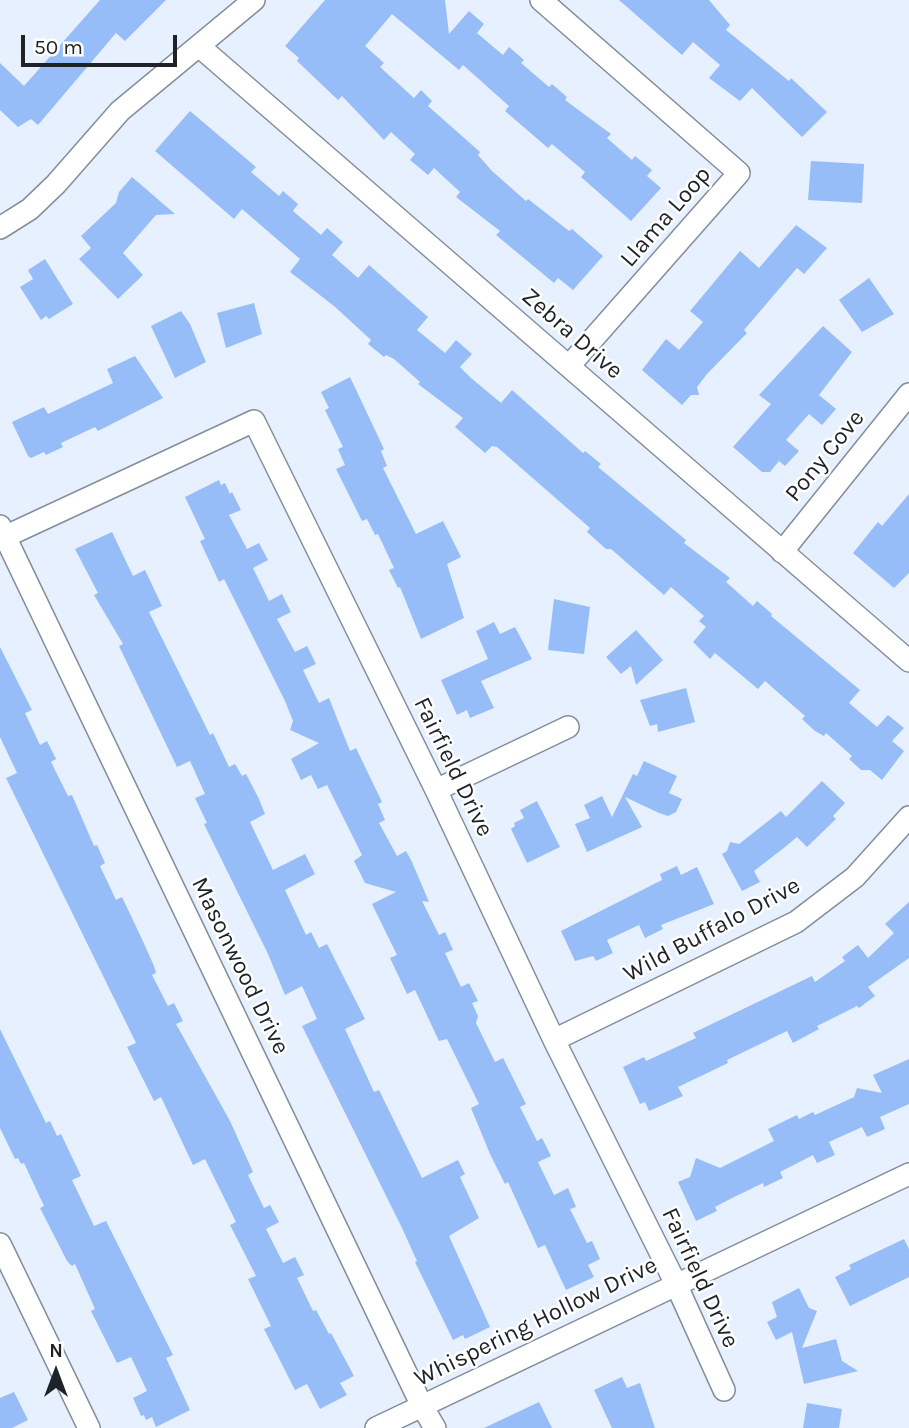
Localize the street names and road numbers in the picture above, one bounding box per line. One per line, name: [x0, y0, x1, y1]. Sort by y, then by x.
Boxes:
street label: Llama Loop: [614, 161, 718, 273]
street label: Zebra Drive: [516, 282, 628, 386]
street label: Pony Cove: [779, 404, 871, 508]
street label: Fairfield Drive: [407, 693, 499, 841]
street label: Wild Buffalo Drive: [619, 871, 805, 989]
street label: Masonwood Drive: [185, 873, 295, 1059]
street label: Fairfield Drive: [655, 1203, 745, 1353]
street label: Whispering Hollow Drive: [410, 1251, 662, 1393]

